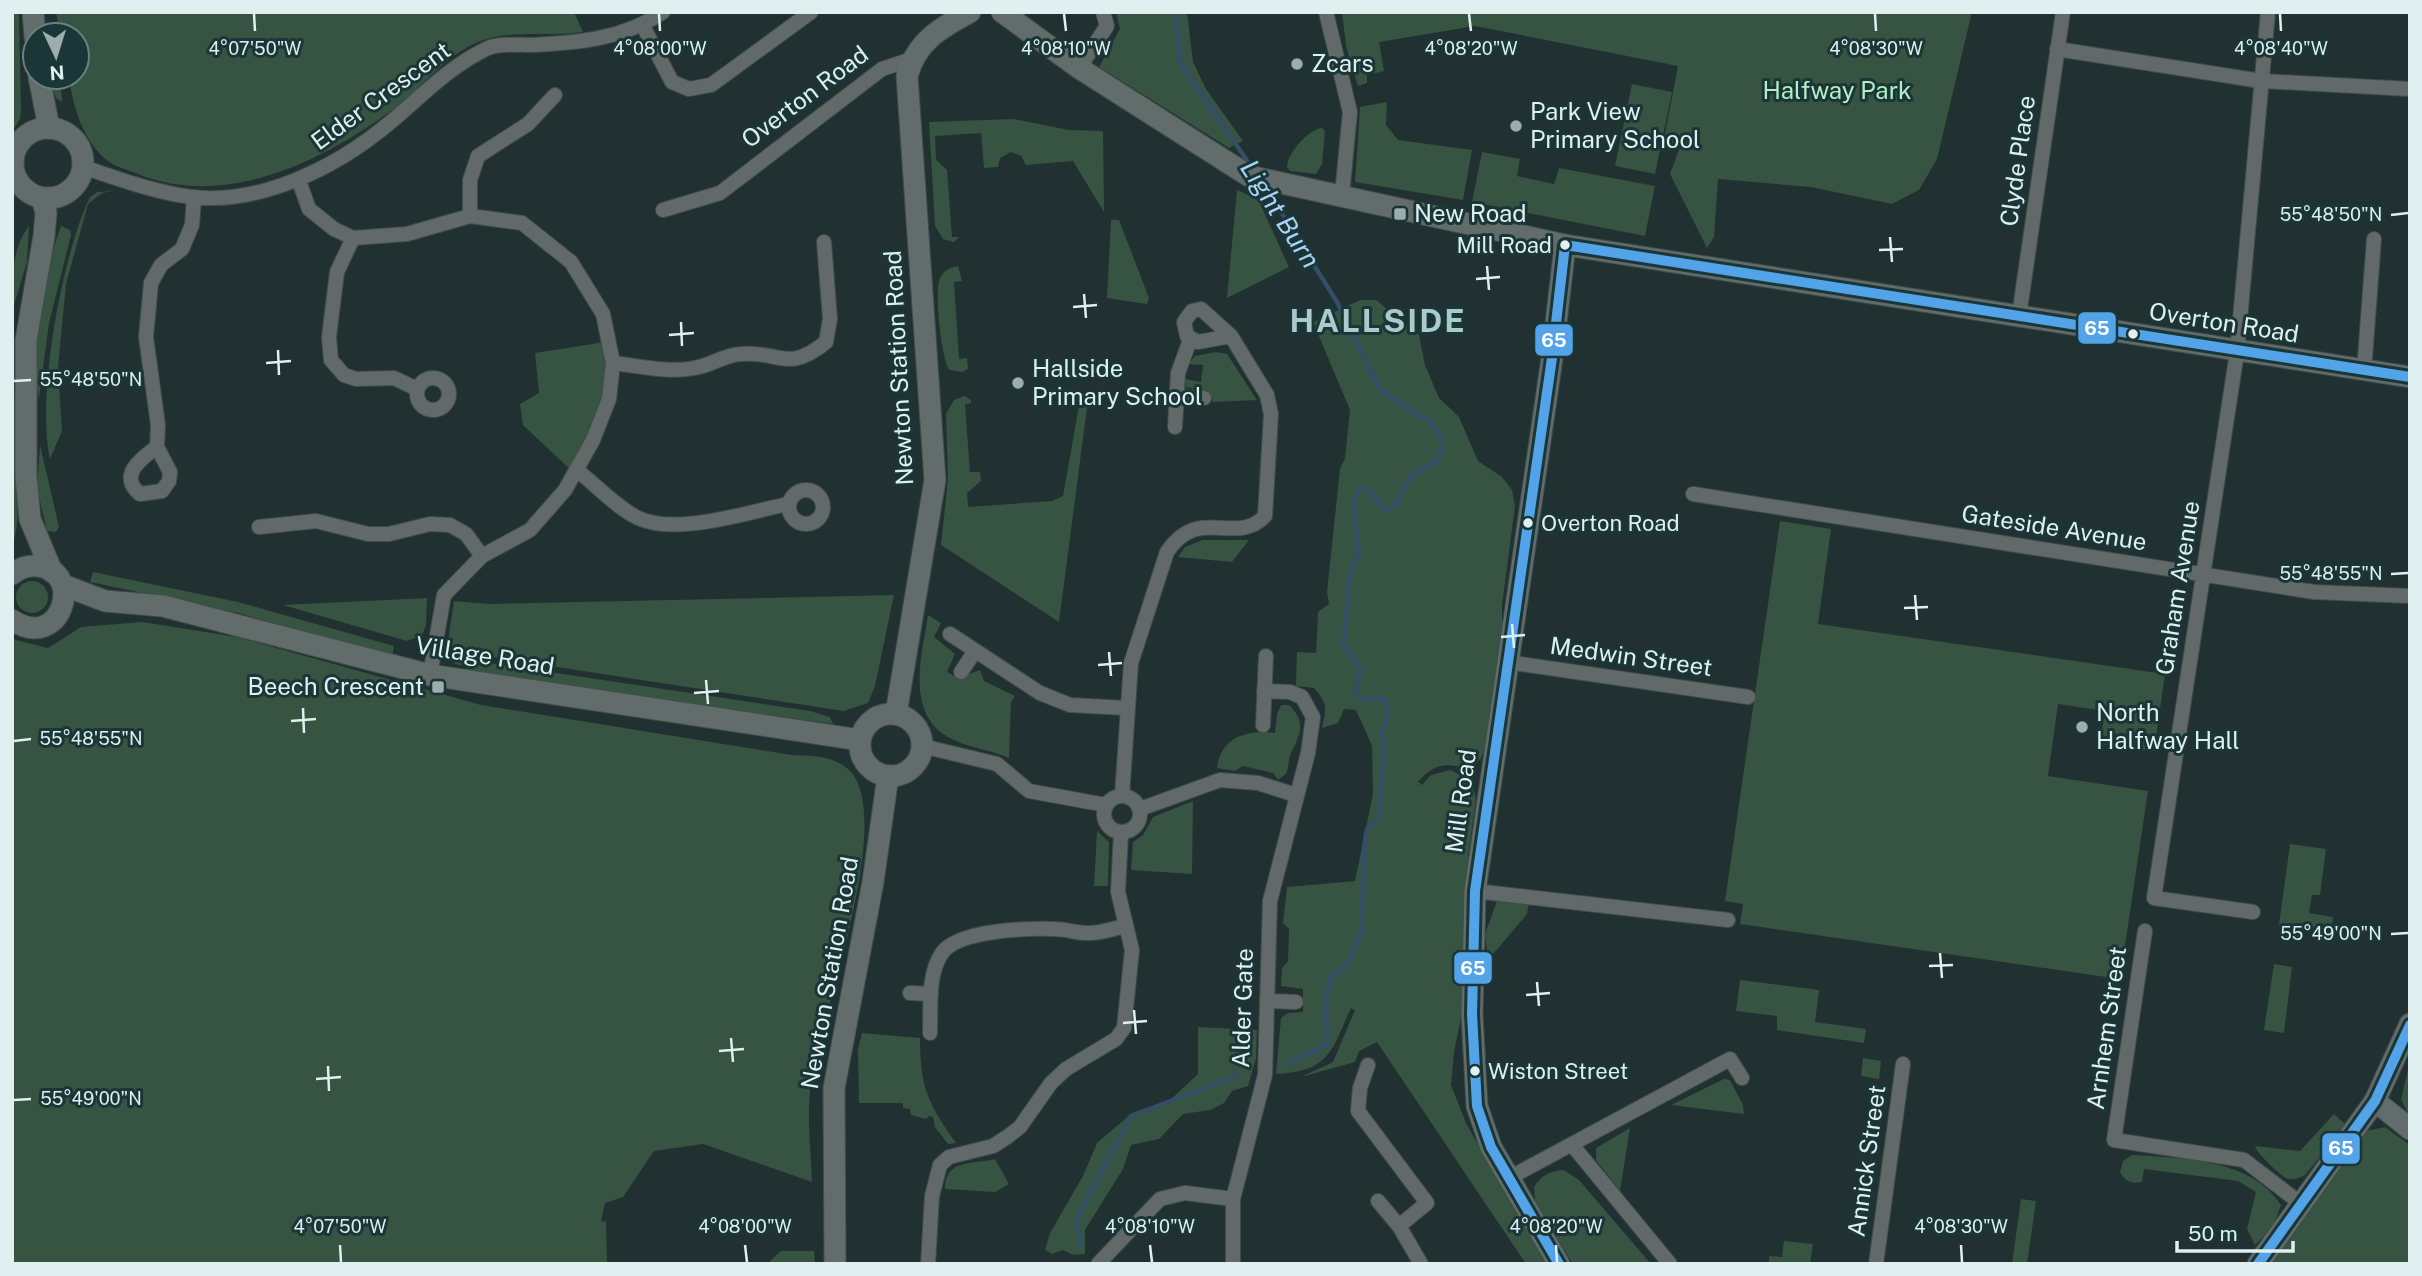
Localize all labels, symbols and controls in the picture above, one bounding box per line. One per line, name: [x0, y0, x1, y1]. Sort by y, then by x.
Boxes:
north arrow: [21, 21, 91, 91]
street label: Elder Crescent: [305, 35, 455, 155]
text: 4°07'50"W: [209, 38, 301, 59]
text: 4°08'00"W: [613, 38, 707, 59]
text: 4°08'10"W: [1021, 38, 1111, 59]
text: 4°08'20"W: [1424, 38, 1518, 59]
text: 4°08'30"W: [1829, 38, 1923, 59]
text: 4°08'40"W: [2234, 38, 2328, 59]
street label: Overton Road: [736, 40, 873, 153]
place label: Zcars: [1311, 49, 1374, 77]
marker: Zcars: [1289, 56, 1305, 72]
text: N: [49, 61, 65, 84]
park label: Halfway Park: [1762, 76, 1912, 104]
street label: Clyde Place: [1994, 94, 2040, 228]
place label: Park View Primary School: [1530, 97, 1700, 153]
marker: Park View Primary School: [1508, 118, 1524, 134]
water label: Light Burn: [1234, 154, 1327, 273]
place label: New Road: [1414, 199, 1527, 227]
text: 55°48'50"N: [2280, 204, 2382, 225]
marker: New Road: [1392, 206, 1408, 222]
place label: Mill Road: [1456, 232, 1552, 258]
marker: Mill Road: [1558, 238, 1572, 252]
street label: Newton Station Road: [878, 250, 918, 486]
street label: Overton Road: [2147, 296, 2301, 348]
district label: HALLSIDE: [1289, 302, 1467, 339]
line badge: 65: [2077, 311, 2117, 345]
text: 65: [2084, 317, 2110, 339]
line badge: 65: [1534, 323, 1574, 357]
unlabelled marker: [2126, 327, 2140, 341]
text: 65: [1541, 329, 1567, 351]
place label: Hallside Primary School: [1032, 354, 1202, 410]
text: 55°48'50"N: [40, 369, 142, 390]
marker: Hallside Primary School: [1010, 375, 1026, 391]
street label: Gateside Avenue: [1960, 499, 2149, 555]
street label: Graham Avenue: [2149, 499, 2205, 677]
place label: Overton Road: [1541, 510, 1680, 536]
marker: Overton Road: [1521, 516, 1535, 530]
text: 55°48'55"N: [2279, 563, 2383, 584]
street label: Village Road: [414, 630, 557, 680]
street label: Medwin Street: [1548, 631, 1714, 681]
place label: Beech Crescent: [247, 672, 424, 700]
marker: Beech Crescent: [430, 679, 446, 695]
place label: North Halfway Hall: [2096, 698, 2240, 754]
marker: North Halfway Hall: [2074, 719, 2090, 735]
text: 55°48'55"N: [39, 728, 143, 749]
street label: Mill Road: [1439, 747, 1481, 854]
street label: Newton Station Road: [795, 854, 863, 1091]
text: 55°49'00"N: [2280, 923, 2382, 944]
street label: Arnhem Street: [2081, 945, 2131, 1111]
street label: Alder Gate: [1226, 948, 1258, 1068]
line badge: 65: [1453, 951, 1493, 985]
text: 65: [1460, 957, 1486, 979]
place label: Wiston Street: [1488, 1058, 1628, 1084]
marker: Wiston Street: [1468, 1064, 1482, 1078]
street label: Annick Street: [1842, 1083, 1891, 1239]
text: 55°49'00"N: [40, 1088, 142, 1109]
line badge: 65: [2321, 1132, 2361, 1165]
text: 65: [2328, 1137, 2354, 1159]
scale bar: [2177, 1210, 2292, 1254]
text: 4°07'50"W: [294, 1216, 386, 1237]
text: 4°08'00"W: [698, 1216, 792, 1237]
text: 4°08'10"W: [1105, 1216, 1195, 1237]
text: 4°08'20"W: [1509, 1216, 1603, 1237]
text: 4°08'30"W: [1914, 1216, 2008, 1237]
text: 50 m: [2188, 1221, 2238, 1246]

